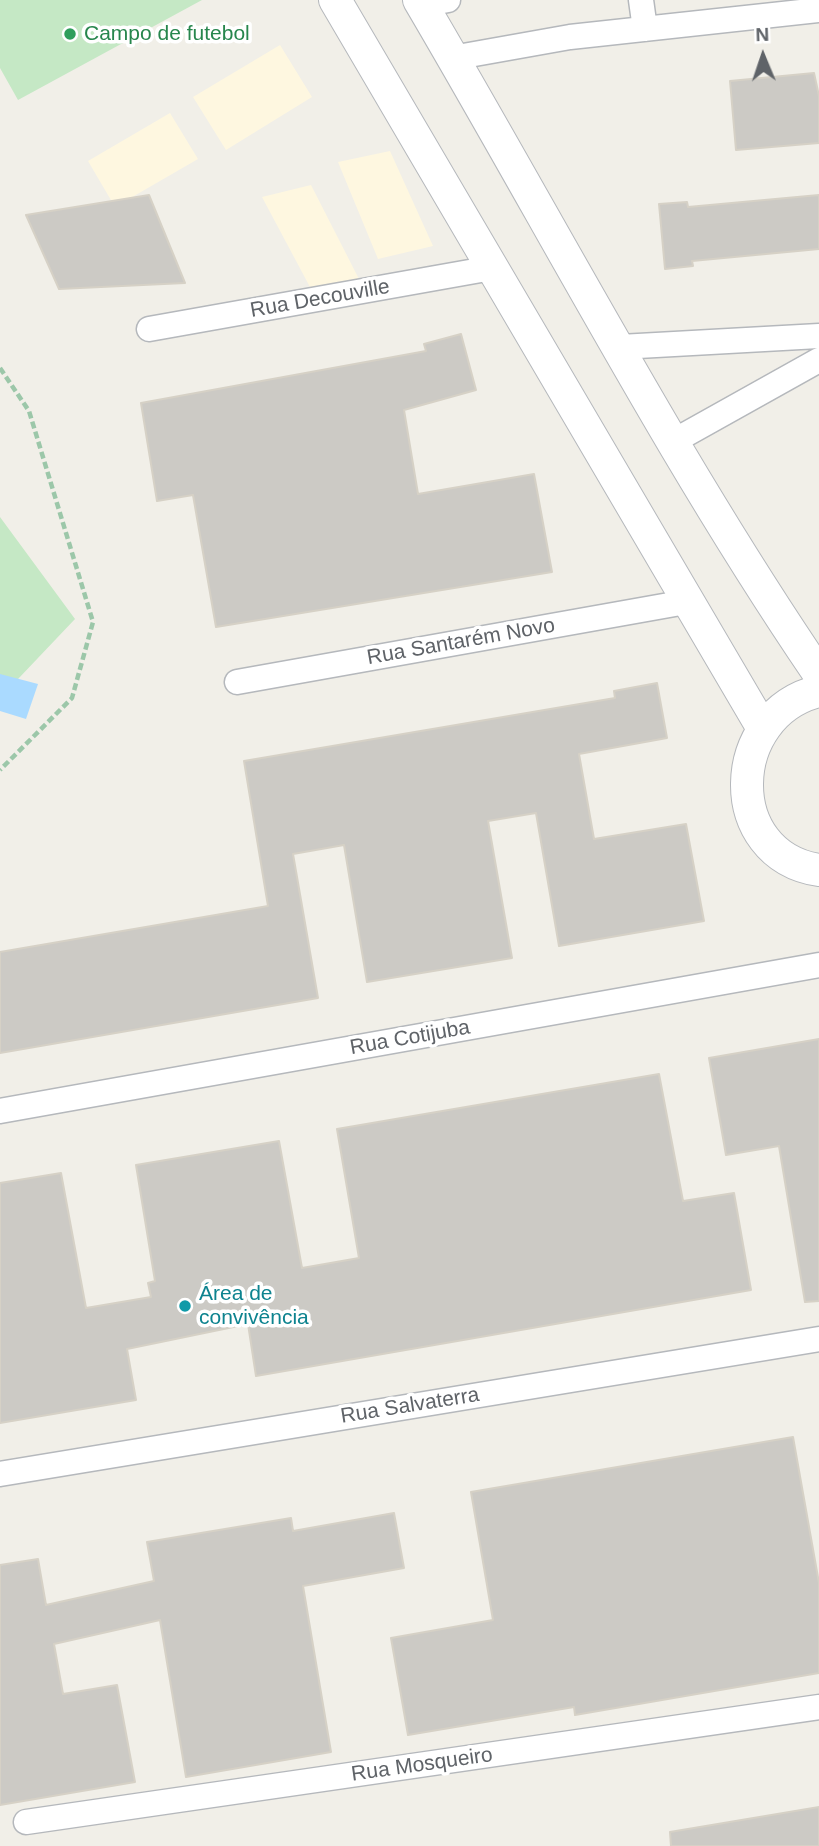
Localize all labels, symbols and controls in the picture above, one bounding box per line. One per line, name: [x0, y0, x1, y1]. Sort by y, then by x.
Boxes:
place label: Campo de futebol: [84, 21, 250, 47]
north arrow: [728, 21, 798, 91]
text: N: [755, 24, 769, 45]
marker: Campo de futebol: [62, 26, 78, 42]
street label: Rua Decouville: [248, 274, 392, 324]
street label: Rua Santarém Novo: [365, 613, 557, 671]
street label: Rua Cotijuba: [348, 1015, 472, 1061]
place label: Área de convivência: [199, 1281, 309, 1331]
marker: Área de convivência: [177, 1298, 193, 1314]
street label: Rua Salvaterra: [339, 1383, 481, 1429]
street label: Rua Mosqueiro: [350, 1743, 494, 1787]

